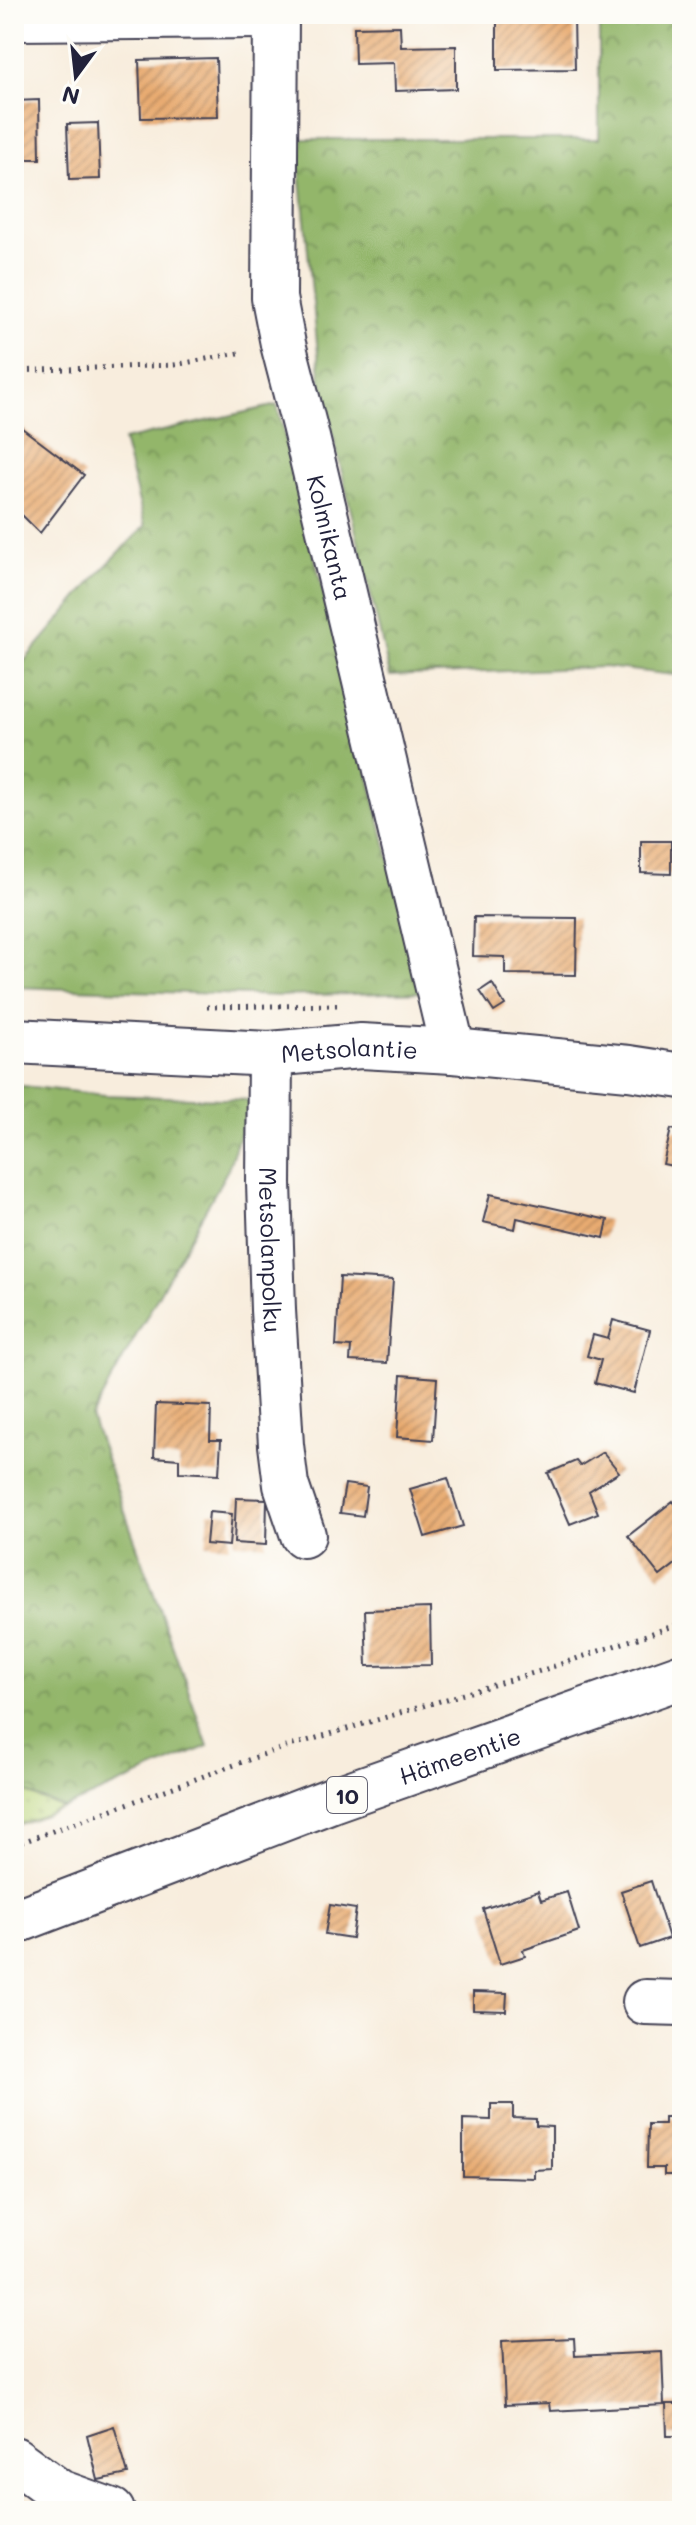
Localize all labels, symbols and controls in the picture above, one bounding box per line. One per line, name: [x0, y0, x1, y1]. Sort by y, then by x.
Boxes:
north arrow: [36, 36, 116, 116]
text: N: [59, 80, 83, 112]
street label: Kolmikanta: [301, 472, 361, 603]
street label: Metsolantie: [280, 1030, 419, 1068]
street label: Metsolanpolku: [253, 1167, 290, 1334]
street label: Hämeentie: [395, 1719, 525, 1791]
road number: 10: [327, 1777, 367, 1813]

